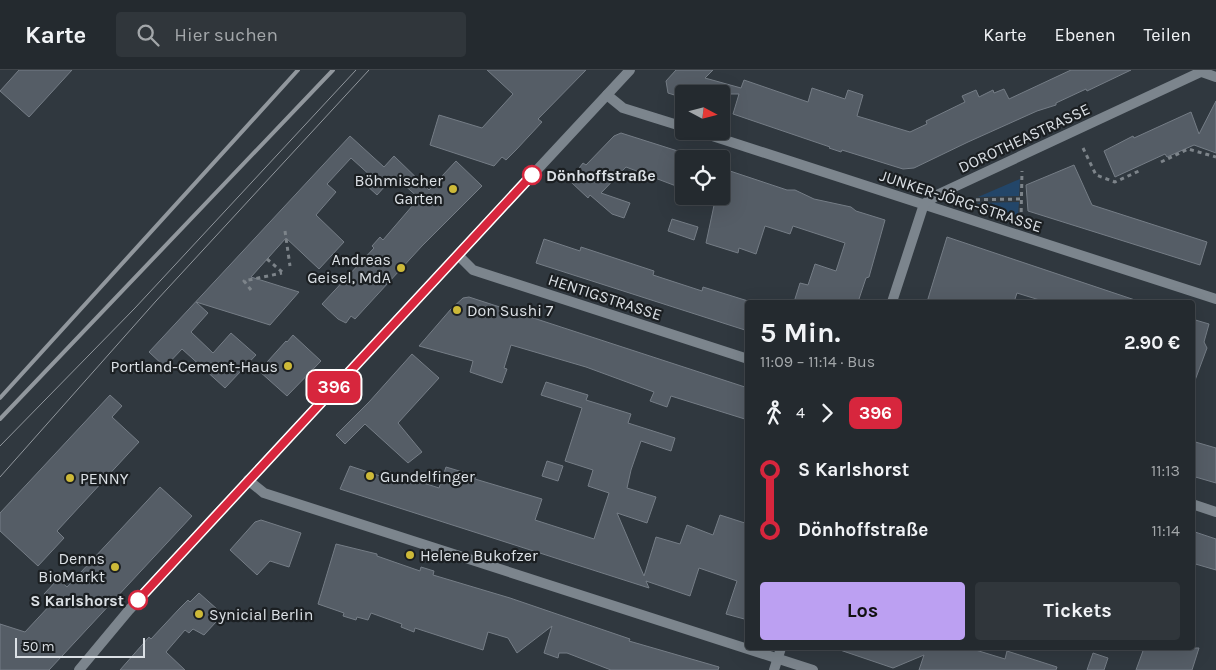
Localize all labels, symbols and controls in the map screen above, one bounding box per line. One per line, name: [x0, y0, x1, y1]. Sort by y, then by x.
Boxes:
search box: [116, 12, 466, 57]
text: Karte: [25, 21, 86, 49]
icon: search: [134, 21, 162, 49]
text: Hier suchen: [174, 24, 278, 46]
text: Karte: [983, 24, 1027, 46]
text: Ebenen: [1055, 24, 1116, 46]
text: Teilen: [1144, 24, 1191, 46]
north arrow: [675, 85, 730, 140]
map controls: [675, 85, 730, 205]
street label: DOROTHEASTRASSE: [955, 99, 1093, 177]
button: locate: [675, 150, 730, 205]
marker: Dönhoffstraße: [522, 165, 542, 185]
place label: Dönhoffstraße: [546, 166, 656, 185]
street label: JUNKER-JÖRG-STRASSE: [878, 166, 1044, 236]
place label: Böhmischer Garten: [355, 171, 443, 208]
marker: Böhmischer Garten: [447, 183, 459, 195]
place label: Andreas Geisel, MdA: [307, 250, 391, 287]
marker: Andreas Geisel, MdA: [395, 262, 407, 274]
street label: HENTIGSTRASSE: [546, 270, 664, 324]
place label: Don Sushi 7: [467, 301, 554, 320]
marker: Don Sushi 7: [451, 304, 463, 316]
text: 5 Min.: [760, 316, 841, 349]
text: 2.90 €: [1124, 332, 1180, 354]
text: 11:09 – 11:14 · Bus: [760, 352, 875, 371]
place label: Portland-Cement-Haus: [111, 357, 278, 376]
marker: Portland-Cement-Haus: [282, 360, 294, 372]
line badge: 396: [305, 371, 363, 403]
text: 396: [317, 376, 351, 398]
icon: walk: [760, 399, 788, 427]
icon: forward: [813, 399, 841, 427]
text: 396: [859, 402, 892, 424]
text: 4: [796, 403, 805, 422]
text: S Karlshorst: [798, 459, 909, 481]
text: 11:13: [1151, 461, 1180, 480]
place label: Gundelfinger: [380, 467, 475, 486]
place label: PENNY: [80, 469, 129, 488]
marker: Gundelfinger: [364, 470, 376, 482]
marker: PENNY: [64, 472, 76, 484]
text: Dönhoffstraße: [798, 519, 928, 541]
text: 11:14: [1152, 521, 1180, 540]
place label: Helene Bukofzer: [420, 546, 538, 565]
place label: Denns BioMarkt: [38, 549, 105, 586]
marker: Helene Bukofzer: [404, 549, 416, 561]
marker: Denns BioMarkt: [109, 561, 121, 573]
button: Los: [760, 582, 965, 640]
button: Tickets: [975, 582, 1180, 640]
marker: S Karlshorst: [128, 590, 148, 610]
place label: S Karlshorst: [30, 591, 124, 610]
place label: Synicial Berlin: [209, 605, 314, 624]
marker: Synicial Berlin: [193, 608, 205, 620]
scale bar: [15, 635, 145, 658]
text: 50 m: [22, 638, 55, 655]

